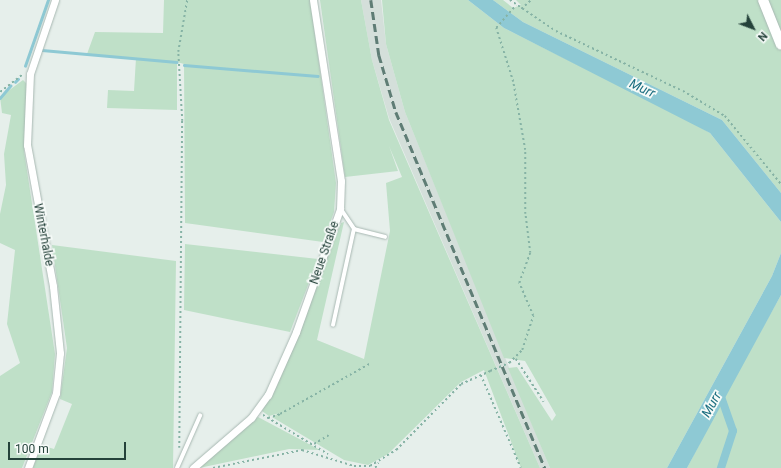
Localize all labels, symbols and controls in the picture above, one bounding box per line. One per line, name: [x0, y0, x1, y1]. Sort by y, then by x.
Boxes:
north arrow: [733, 8, 773, 48]
text: N: [755, 29, 770, 44]
water label: Murr: [627, 76, 657, 102]
street label: Winterhalde: [30, 202, 56, 268]
street label: Neue Straße: [307, 220, 343, 286]
water label: Murr: [699, 390, 725, 420]
scale bar: [10, 434, 128, 460]
text: 100 m: [15, 442, 49, 456]

